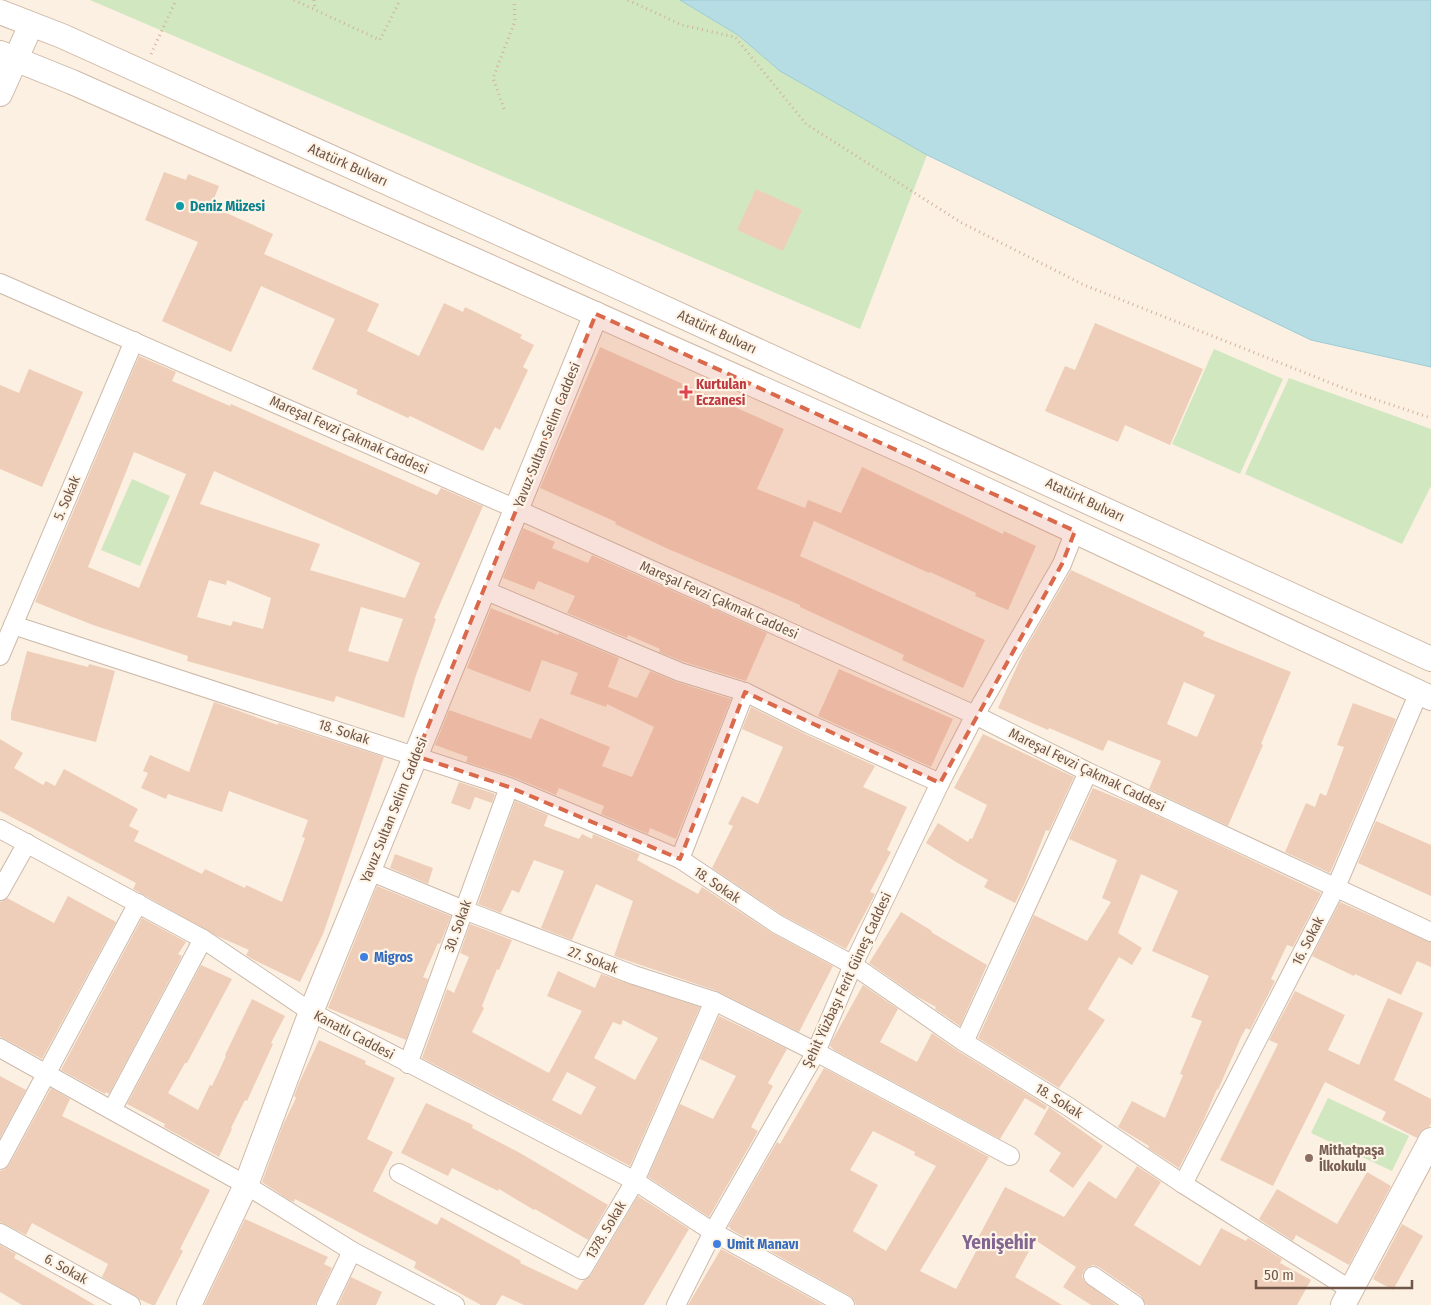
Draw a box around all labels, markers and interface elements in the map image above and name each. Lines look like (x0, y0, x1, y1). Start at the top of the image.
street label: Atatürk Bulvarı (306, 140, 390, 190)
place label: Deniz Müzesi (190, 198, 265, 215)
marker: Deniz Müzesi (174, 200, 186, 212)
street label: Atatürk Bulvarı (675, 306, 759, 358)
street label: Yavuz Sultan Selim Caddesi (510, 360, 584, 510)
place label: Kurtulan Eczanesi (696, 376, 747, 409)
marker: Kurtulan Eczanesi (680, 386, 692, 398)
street label: Mareşal Fevzi Çakmak Caddesi (267, 392, 431, 478)
street label: 5. Sokak (50, 473, 84, 523)
street label: Atatürk Bulvarı (1043, 474, 1127, 526)
street label: Mareşal Fevzi Çakmak Caddesi (637, 557, 801, 643)
street label: 18. Sokak (316, 716, 372, 748)
street label: Mareşal Fevzi Çakmak Caddesi (1006, 725, 1168, 815)
street label: Yavuz Sultan Selim Caddesi (357, 735, 431, 885)
street label: 18. Sokak (690, 863, 744, 907)
street label: Şehit Yüzbaşı Ferit Güneş Caddesi (799, 890, 895, 1070)
street label: 30. Sokak (441, 897, 475, 954)
street label: 16. Sokak (1288, 913, 1328, 968)
street label: 27. Sokak (566, 943, 621, 977)
place label: Migros (374, 949, 413, 966)
marker: Migros (358, 951, 370, 963)
street label: Kanatlı Caddesi (311, 1007, 397, 1063)
street label: 18. Sokak (1032, 1080, 1086, 1122)
place label: Mithatpaşa İlkokulu (1319, 1142, 1384, 1175)
marker: Mithatpaşa İlkokulu (1303, 1152, 1315, 1164)
street label: 1378. Sokak (582, 1198, 630, 1262)
district label: Yenişehir (961, 1231, 1037, 1254)
place label: Umit Manavı (727, 1236, 799, 1253)
marker: Umit Manavı (711, 1238, 723, 1250)
street label: 6. Sokak (41, 1250, 91, 1288)
scale bar (1256, 1258, 1412, 1290)
text: 50 m (1264, 1266, 1294, 1284)

